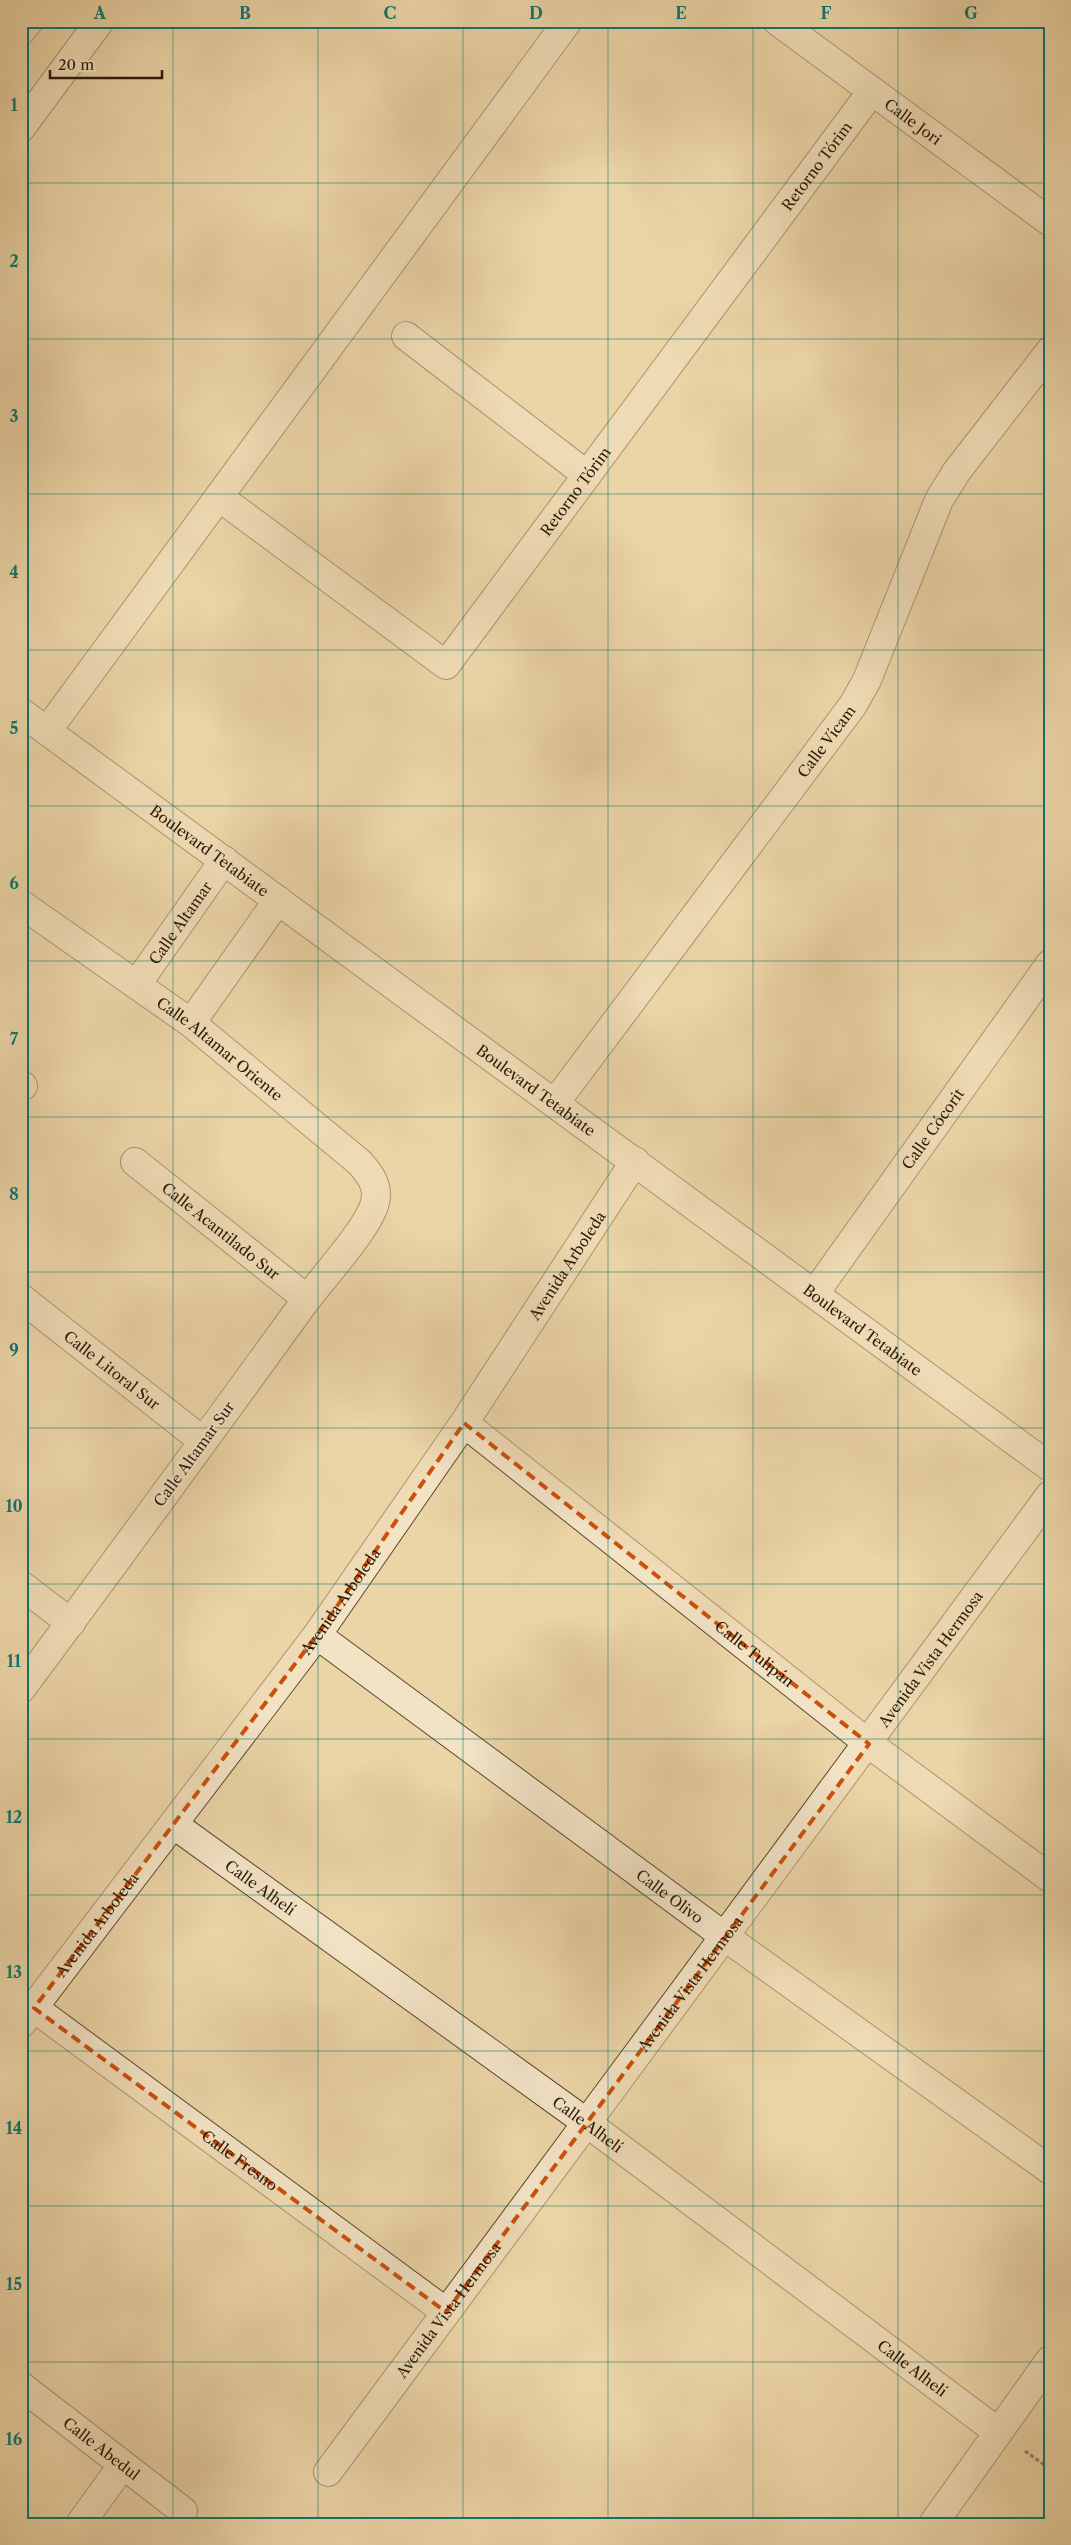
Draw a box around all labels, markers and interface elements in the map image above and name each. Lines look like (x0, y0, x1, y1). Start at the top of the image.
text: A (93, 3, 107, 23)
text: B (239, 3, 251, 23)
text: C (384, 3, 396, 23)
text: D (529, 3, 543, 23)
text: E (675, 3, 687, 23)
text: F (821, 3, 832, 23)
text: G (964, 3, 978, 23)
scale bar (50, 48, 162, 80)
text: 20 m (58, 55, 94, 74)
street label: Calle Jori (881, 94, 946, 149)
text: 1 (10, 95, 18, 115)
street label: Retorno Tórim (777, 118, 856, 214)
text: 2 (9, 251, 19, 271)
text: 3 (9, 406, 19, 426)
street label: Retorno Tórim (536, 443, 614, 539)
text: 4 (9, 562, 19, 582)
street label: Calle Vícam (793, 701, 859, 781)
text: 5 (10, 718, 19, 738)
street label: Boulevard Tetabiate (146, 801, 273, 900)
text: 6 (9, 873, 19, 893)
street label: Calle Altamar (144, 877, 216, 968)
street label: Calle Altamar Oriente (153, 993, 287, 1105)
text: 7 (10, 1029, 19, 1049)
street label: Boulevard Tetabiate (473, 1040, 599, 1140)
street label: Calle Cócorit (897, 1084, 968, 1173)
street label: Calle Acantilado Sur (158, 1178, 284, 1284)
text: 8 (9, 1184, 19, 1204)
street label: Avenida Arboleda (524, 1207, 609, 1324)
street label: Boulevard Tetabiate (800, 1280, 926, 1379)
street label: Calle Litoral Sur (60, 1326, 165, 1414)
text: 9 (9, 1340, 19, 1360)
street label: Calle Altamar Sur (149, 1397, 239, 1510)
text: 10 (5, 1496, 23, 1516)
street label: Avenida Arboleda (296, 1544, 384, 1659)
street label: Avenida Vista Hermosa (873, 1587, 987, 1731)
street label: Calle Tulipán (711, 1616, 799, 1691)
text: 11 (7, 1651, 22, 1671)
text: 12 (6, 1807, 22, 1827)
street label: Calle Alhelí (221, 1855, 300, 1919)
street label: Calle Olivo (633, 1865, 707, 1927)
street label: Avenida Arboleda (50, 1868, 143, 1981)
street label: Avenida Vista Hermosa (633, 1912, 747, 2056)
text: 13 (6, 1962, 22, 1982)
street label: Calle Alhelí (549, 2092, 627, 2156)
text: 14 (6, 2118, 22, 2138)
street label: Calle Fresno (198, 2126, 282, 2194)
street label: Avenida Vista Hermosa (391, 2238, 505, 2382)
text: 15 (6, 2274, 22, 2294)
street label: Calle Alhelí (874, 2335, 952, 2400)
street label: Calle Abedul (60, 2413, 144, 2484)
text: 16 (6, 2429, 23, 2449)

